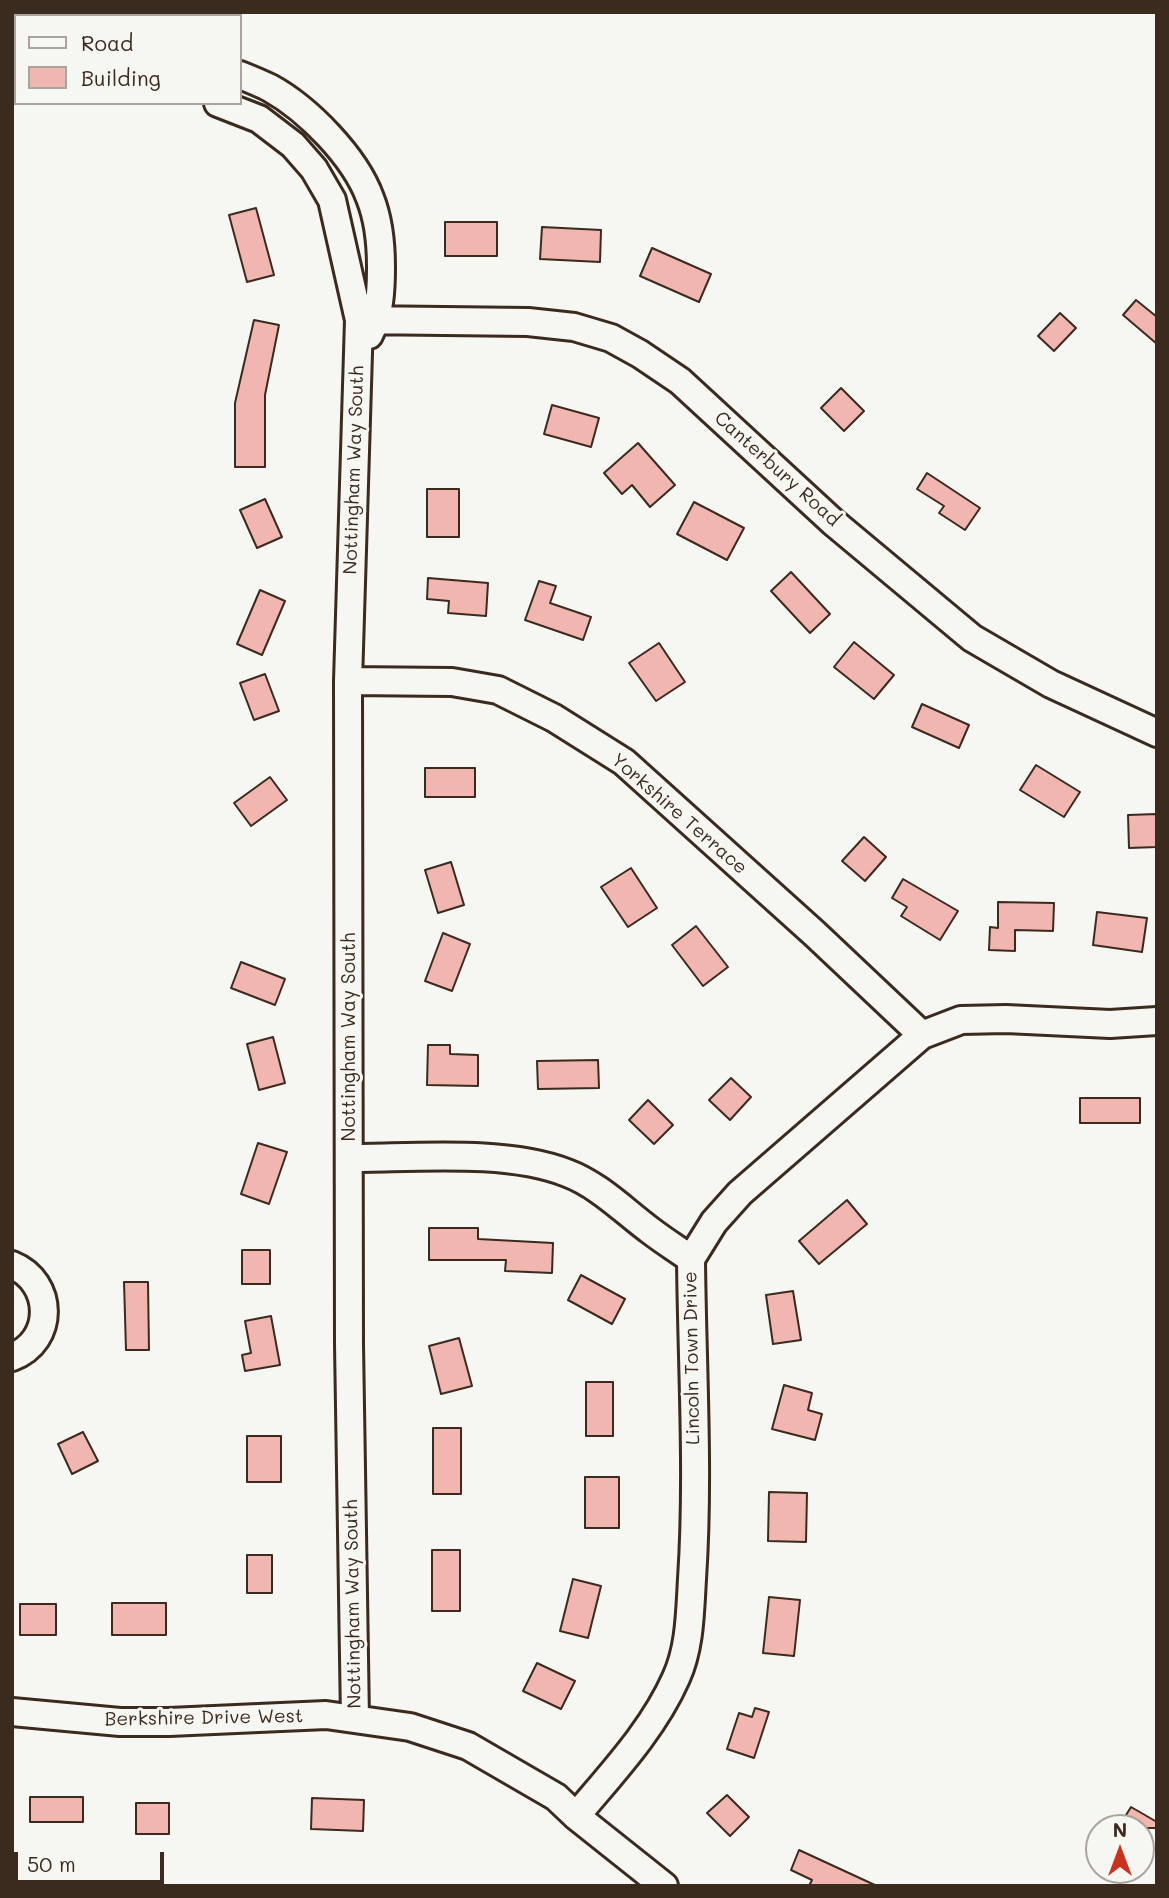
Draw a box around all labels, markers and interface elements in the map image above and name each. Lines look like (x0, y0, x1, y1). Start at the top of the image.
legend (14, 14, 242, 105)
text: Road (81, 29, 133, 56)
text: Building (81, 64, 161, 91)
street label: Nottingham Way South (339, 365, 369, 575)
street label: Canterbury Road (710, 407, 844, 531)
street label: Yorkshire Terrace (606, 749, 752, 879)
street label: Nottingham Way South (338, 932, 360, 1142)
street label: Lincoln Town Drive (679, 1271, 705, 1445)
street label: Nottingham Way South (340, 1499, 366, 1709)
street label: Berkshire Drive West (104, 1705, 304, 1731)
north arrow (1085, 1814, 1155, 1884)
text: N (1113, 1817, 1127, 1842)
scale bar (18, 1839, 168, 1883)
text: 50 m (27, 1850, 76, 1877)

